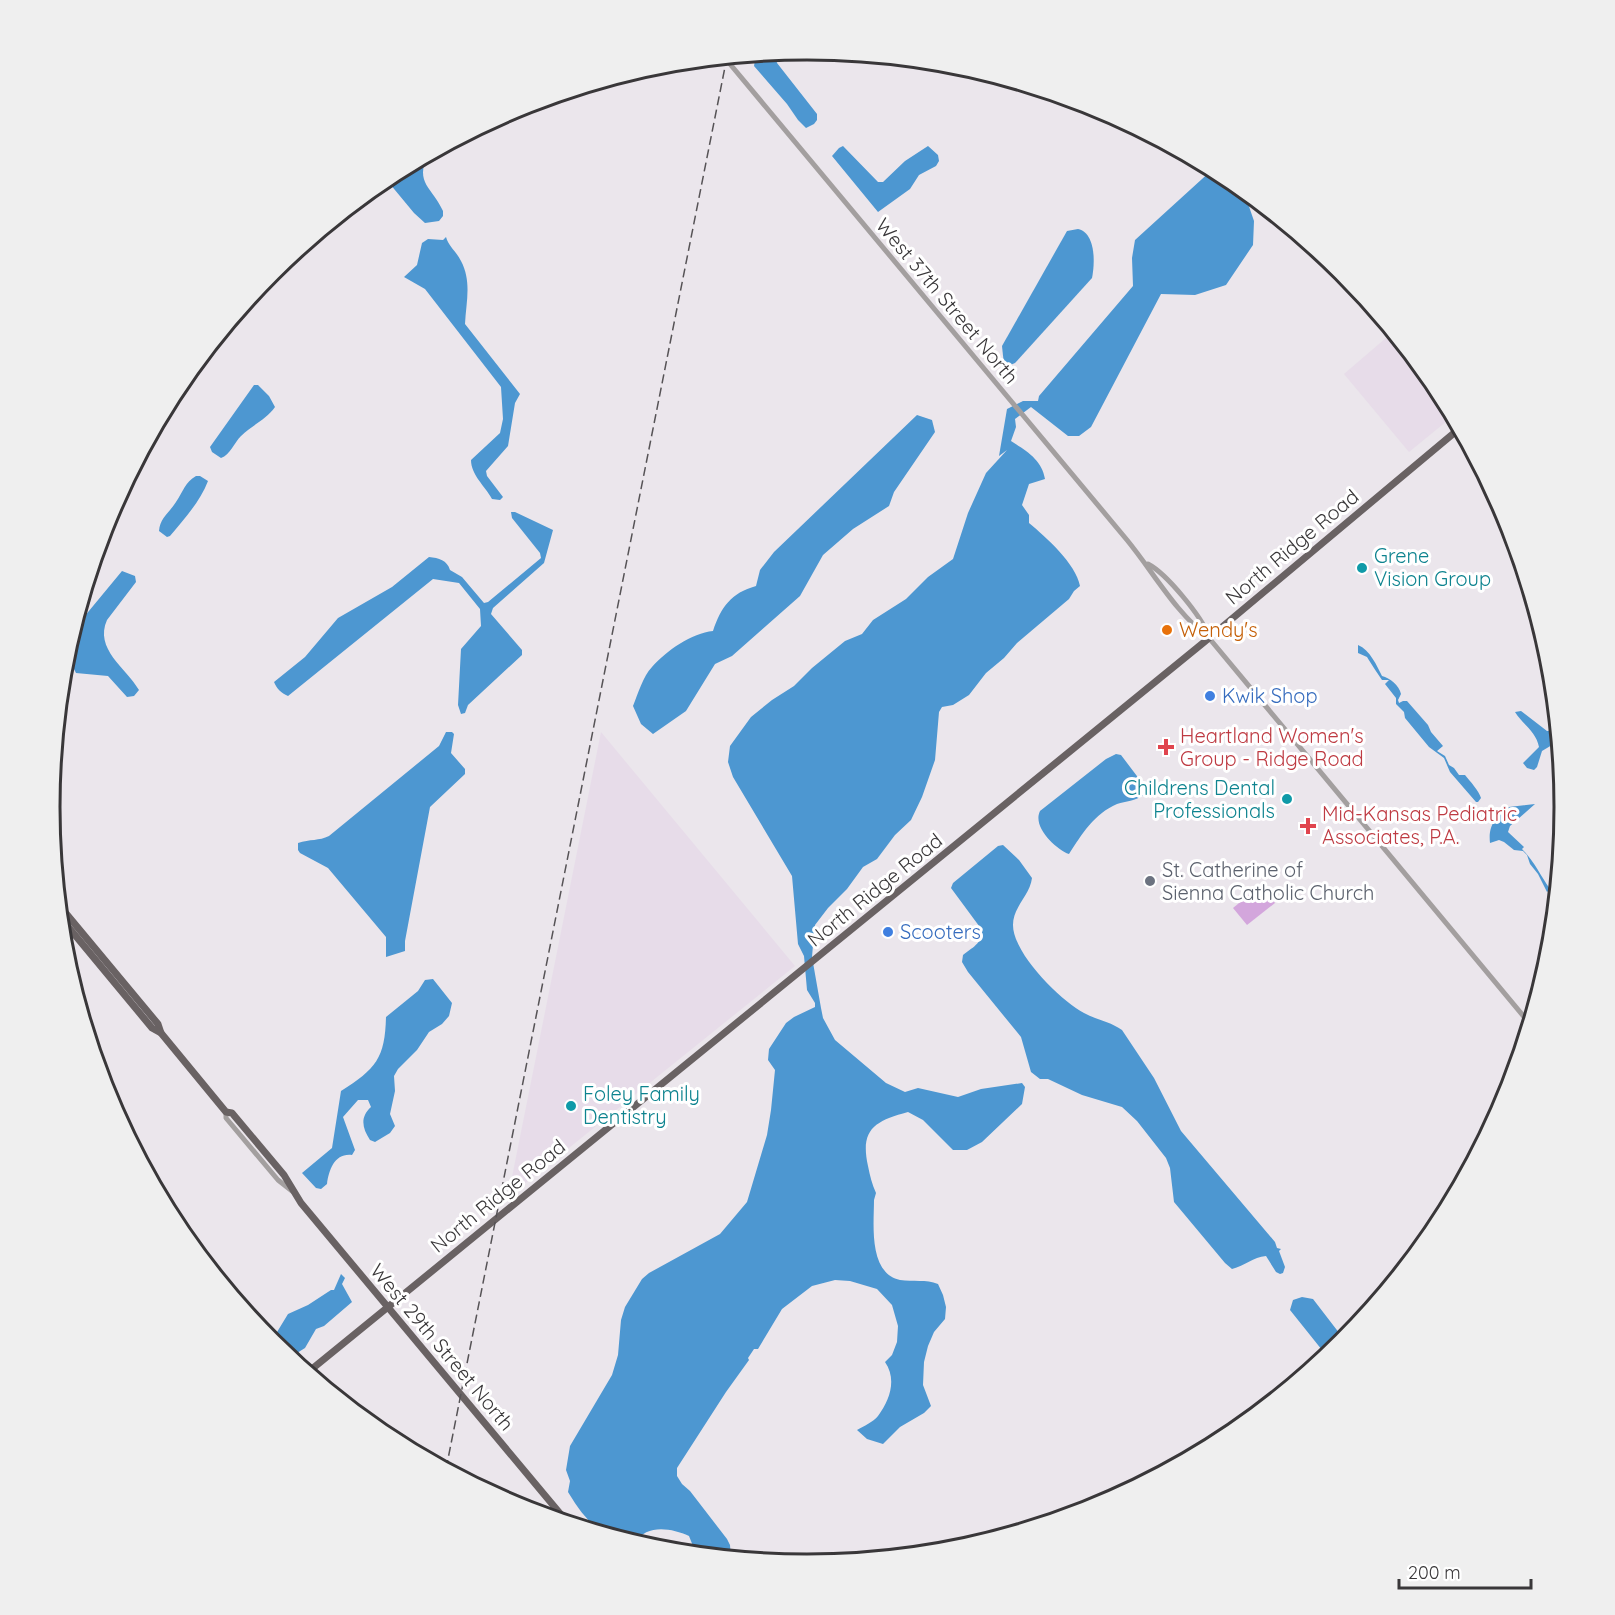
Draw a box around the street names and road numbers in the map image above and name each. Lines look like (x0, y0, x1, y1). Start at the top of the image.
street label: West 37th Street North (871, 213, 1024, 389)
street label: North Ridge Road (1220, 484, 1363, 610)
street label: North Ridge Road (802, 828, 947, 952)
street label: North Ridge Road (425, 1134, 570, 1258)
street label: West 29th Street North (365, 1258, 520, 1435)

